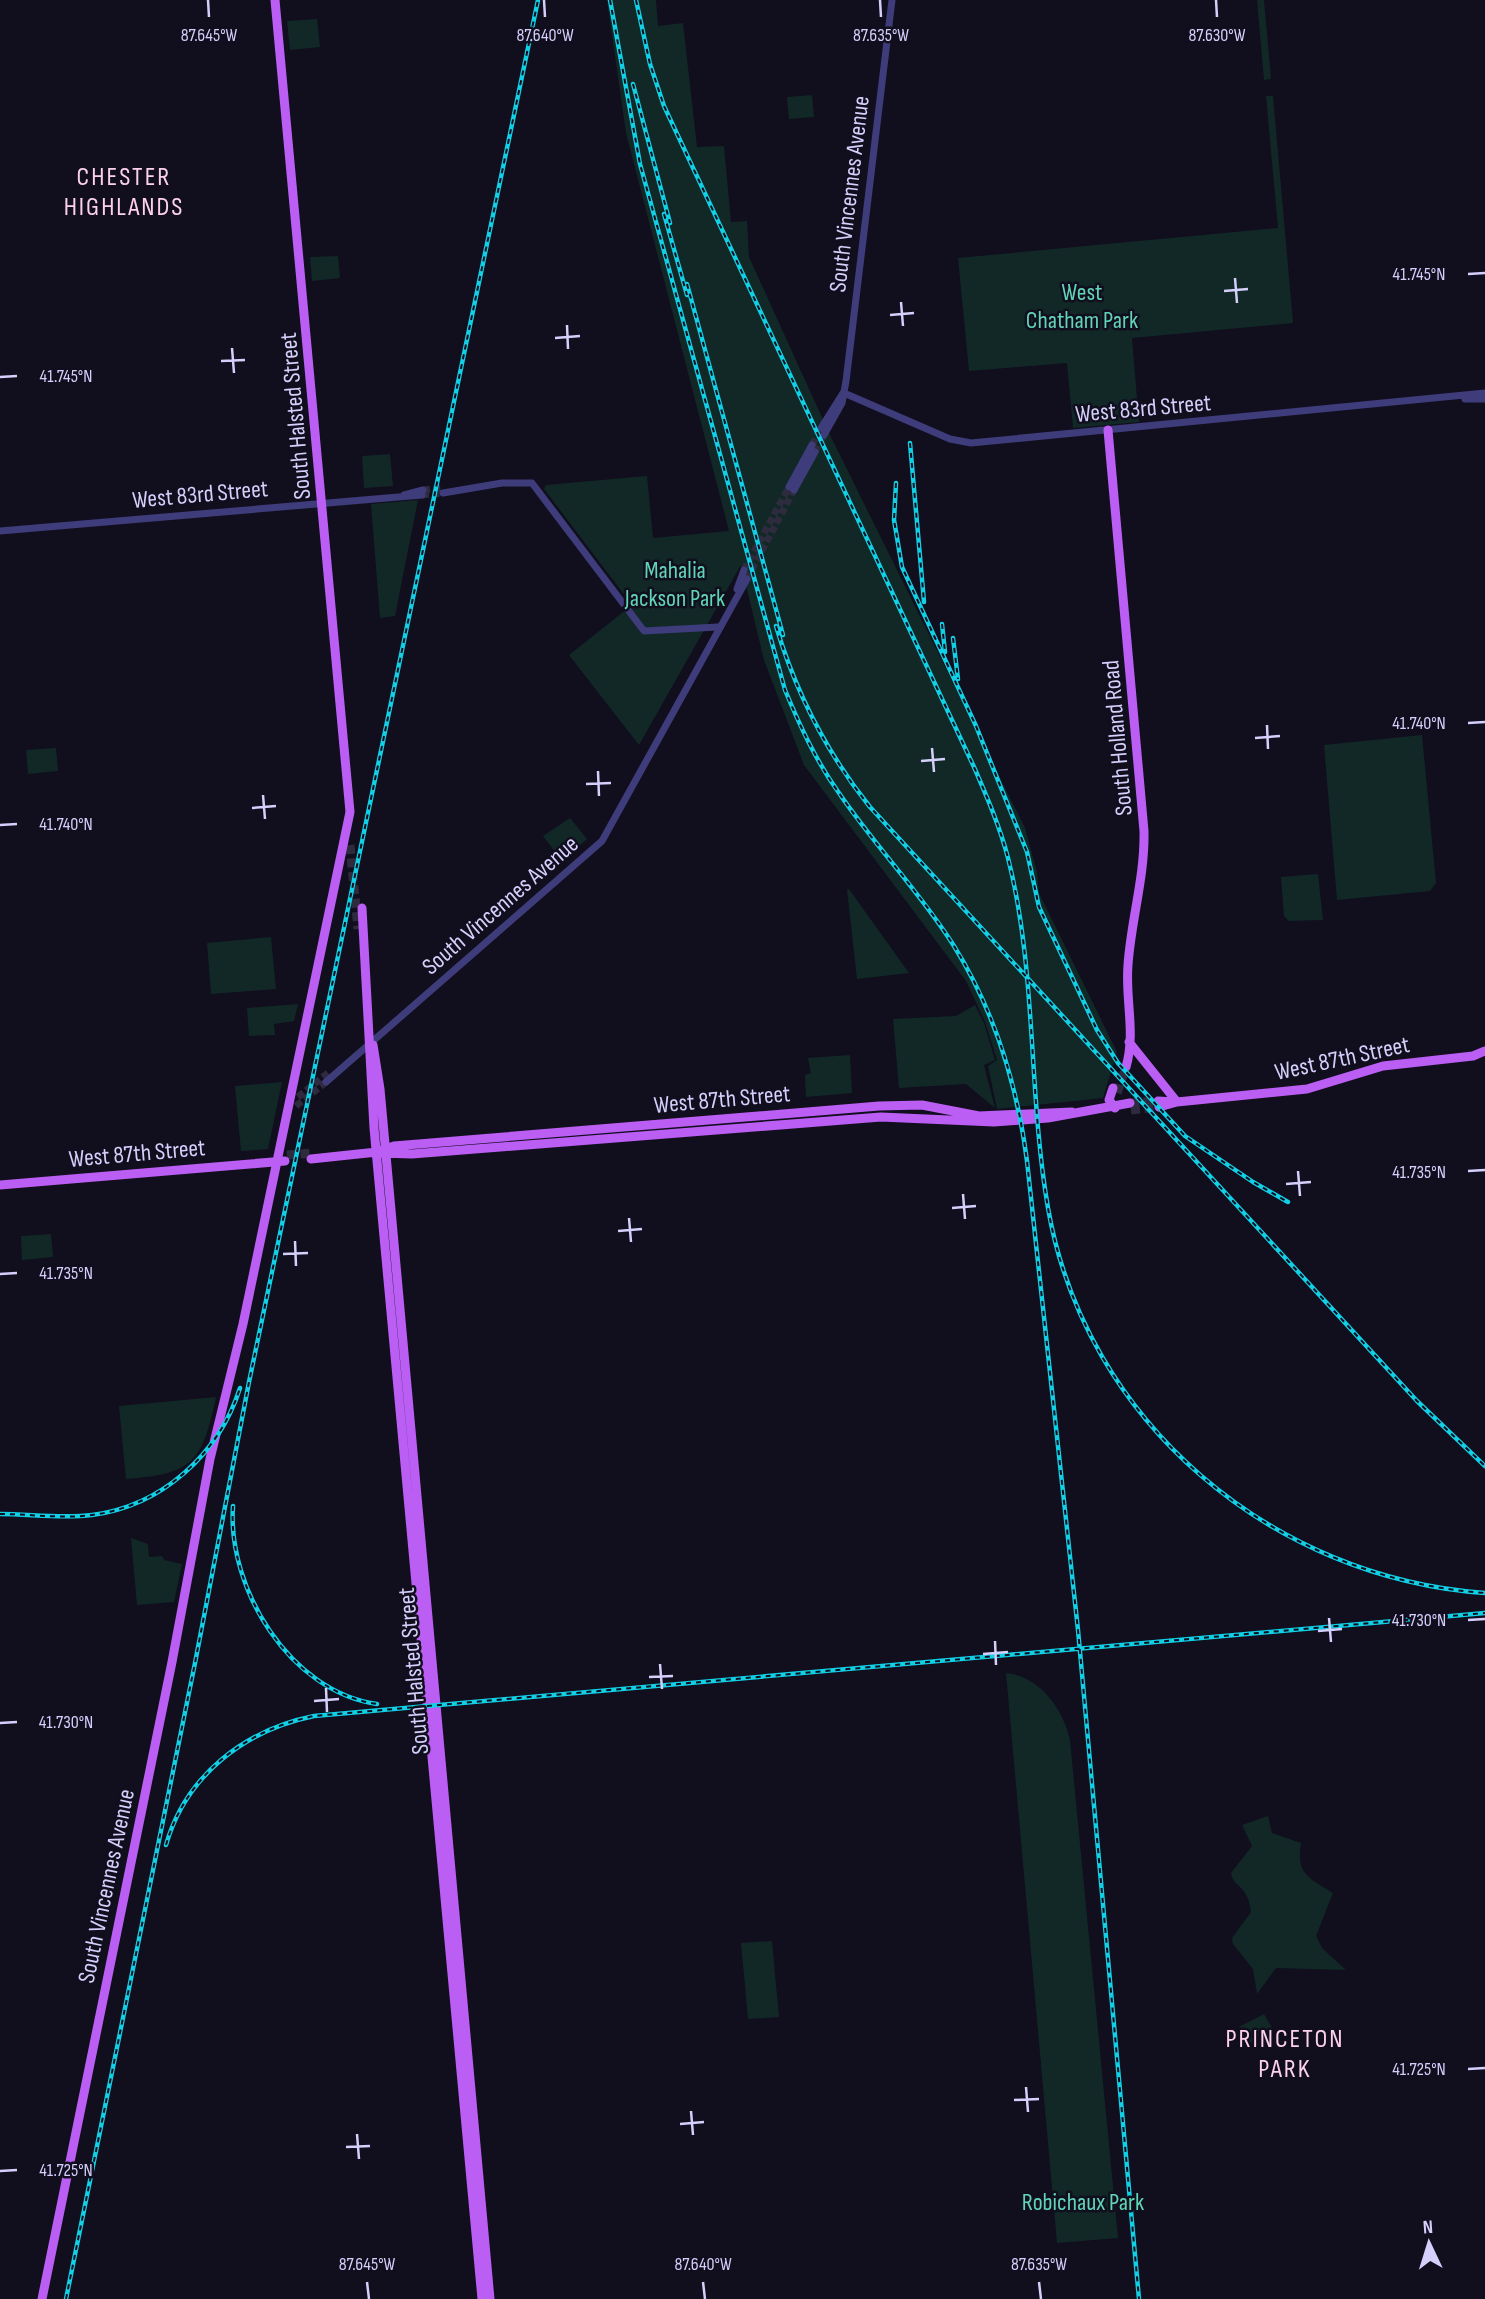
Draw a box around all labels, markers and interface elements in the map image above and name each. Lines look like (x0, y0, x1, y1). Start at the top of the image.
text: 87.645°W (181, 25, 238, 46)
text: 87.640°W (516, 25, 574, 46)
text: 87.635°W (853, 25, 909, 46)
text: 87.630°W (1189, 25, 1246, 46)
street label: South Vincennes Avenue (823, 94, 876, 294)
district label: CHESTER HIGHLANDS (64, 162, 184, 223)
text: 41.745°N (1393, 264, 1445, 285)
park label: West Chatham Park (1026, 278, 1138, 335)
street label: South Halsted Street (274, 331, 317, 501)
text: 41.745°N (40, 366, 92, 387)
street label: West 83rd Street (1074, 388, 1212, 429)
street label: West 83rd Street (131, 474, 269, 515)
park label: Mahalia Jackson Park (624, 556, 725, 613)
street label: South Holland Road (1096, 659, 1139, 817)
text: 41.740°N (1392, 713, 1446, 734)
text: 41.740°N (39, 814, 93, 835)
street label: South Vincennes Avenue (416, 830, 584, 981)
street label: West 87th Street (1272, 1030, 1412, 1087)
street label: West 87th Street (653, 1079, 791, 1120)
street label: West 87th Street (68, 1133, 206, 1174)
text: 41.735°N (1392, 1162, 1446, 1183)
text: 41.735°N (39, 1263, 93, 1284)
street label: South Halsted Street (392, 1586, 435, 1756)
text: 41.730°N (1392, 1610, 1446, 1631)
text: 41.730°N (39, 1712, 93, 1733)
street label: South Vincennes Avenue (72, 1786, 141, 1986)
district label: PRINCETON PARK (1225, 2024, 1345, 2085)
text: 41.725°N (1392, 2059, 1446, 2080)
text: 41.725°N (39, 2160, 93, 2181)
park label: Robichaux Park (1022, 2188, 1144, 2217)
north arrow (1394, 2208, 1464, 2278)
text: N (1422, 2216, 1434, 2239)
text: 87.645°W (339, 2254, 396, 2275)
text: 87.640°W (674, 2254, 732, 2275)
text: 87.635°W (1011, 2254, 1067, 2275)

